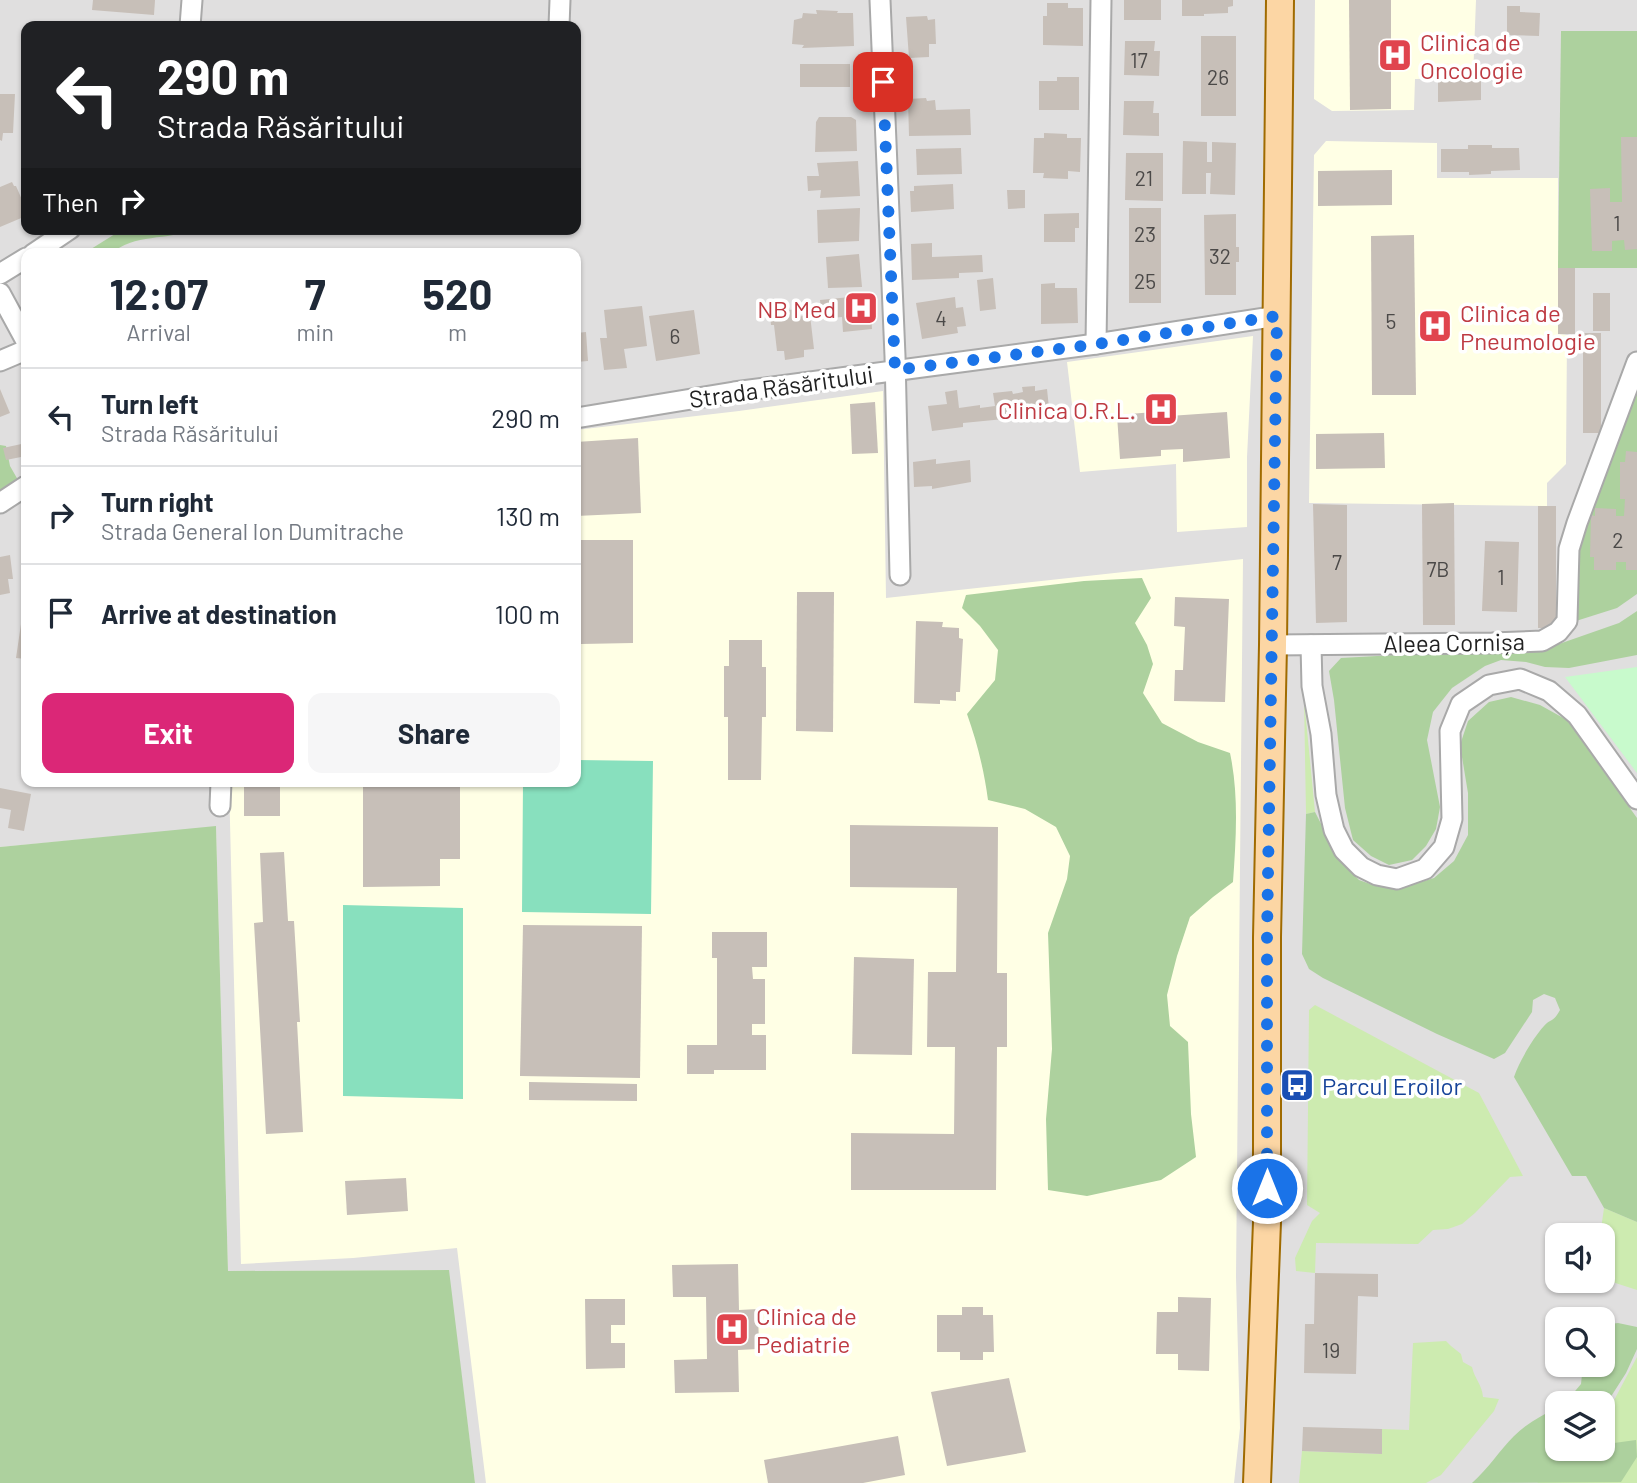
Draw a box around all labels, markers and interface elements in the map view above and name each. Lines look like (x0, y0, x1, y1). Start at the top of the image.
place label: Clinica de Oncologie (1420, 27, 1524, 84)
hospital icon: Clinica de Oncologie (1376, 36, 1414, 74)
text: 290 m (157, 46, 289, 105)
house number: 17 (1130, 47, 1148, 72)
icon: left (42, 49, 133, 140)
pin (853, 52, 913, 112)
icon: arrive (864, 63, 902, 101)
house number: 26 (1207, 64, 1229, 89)
text: Strada Răsăritului (157, 106, 404, 144)
house number: 21 (1135, 165, 1153, 190)
icon: right (113, 182, 151, 220)
text: Then (42, 186, 99, 217)
house number: 1 (1613, 210, 1621, 235)
house number: 23 (1134, 221, 1156, 246)
house number: 32 (1209, 243, 1231, 268)
text: 12:07 (110, 268, 208, 318)
text: 7 (305, 268, 326, 318)
text: 520 (422, 268, 492, 318)
house number: 25 (1134, 268, 1156, 293)
hospital icon: NB Med (842, 289, 880, 327)
place label: NB Med (757, 294, 836, 323)
place label: Clinica de Pneumologie (1460, 298, 1596, 355)
house number: 4 (935, 305, 947, 330)
hospital icon: Clinica de Pneumologie (1416, 307, 1454, 345)
house number: 5 (1386, 308, 1396, 333)
text: Arrival (127, 318, 191, 346)
text: min (297, 318, 334, 346)
text: m (448, 318, 467, 346)
house number: 6 (670, 323, 680, 348)
street label: Strada Răsăritului (687, 359, 875, 413)
text: Turn left (101, 388, 199, 419)
hospital icon: Clinica O.R.L. (1142, 390, 1180, 428)
place label: Clinica O.R.L. (998, 395, 1136, 424)
icon: left (42, 398, 80, 436)
text: 290 m (491, 402, 560, 433)
text: Strada Răsăritului (101, 419, 279, 447)
text: Turn right (101, 486, 214, 517)
icon: right (42, 496, 80, 534)
text: 130 m (496, 500, 560, 531)
text: Strada General Ion Dumitrache (101, 517, 404, 545)
house number: 2 (1612, 527, 1624, 552)
house number: 7 (1332, 549, 1342, 574)
house number: 7B (1426, 556, 1450, 581)
house number: 1 (1497, 564, 1505, 589)
icon: arrive (42, 594, 80, 632)
text: Arrive at destination (101, 598, 337, 629)
text: 100 m (495, 598, 560, 629)
street label: Aleea Cornișa (1383, 626, 1525, 658)
button: Exit (42, 693, 294, 773)
button: Share (308, 693, 560, 773)
bus stop icon: Parcul Eroilor (1278, 1066, 1316, 1104)
place label: Parcul Eroilor (1322, 1071, 1463, 1100)
position arrow (1230, 1151, 1304, 1225)
map controls (1545, 1223, 1615, 1461)
button: sound (1545, 1223, 1615, 1293)
place label: Clinica de Pediatrie (756, 1301, 857, 1358)
button: search (1545, 1307, 1615, 1377)
hospital icon: Clinica de Pediatrie (713, 1310, 751, 1348)
house number: 19 (1322, 1337, 1340, 1362)
button: layers (1545, 1391, 1615, 1461)

